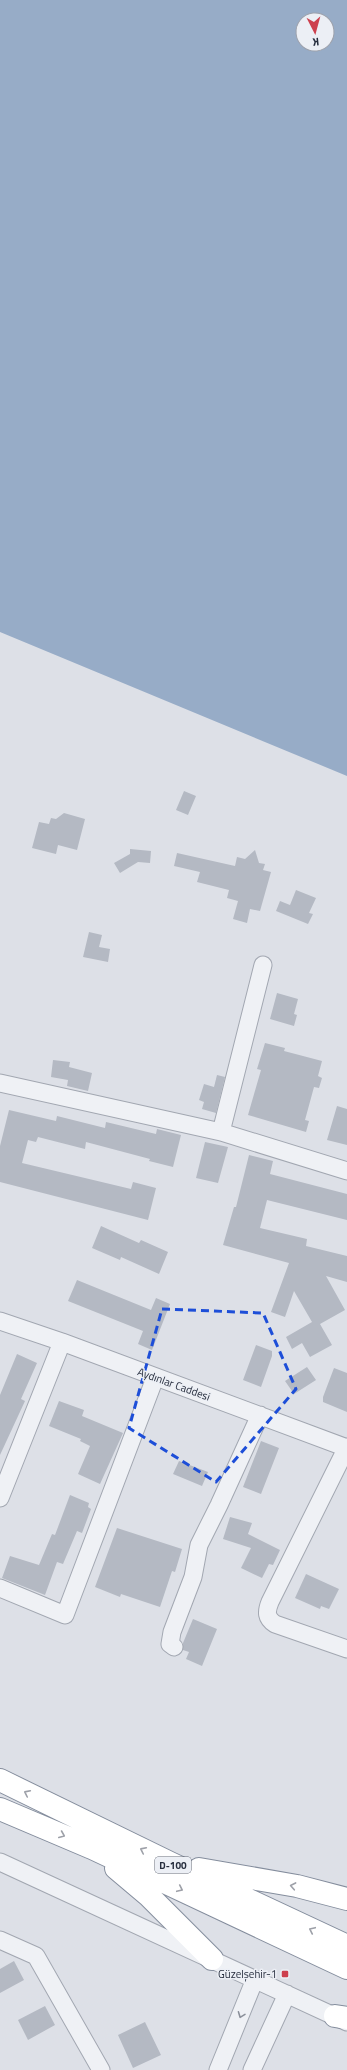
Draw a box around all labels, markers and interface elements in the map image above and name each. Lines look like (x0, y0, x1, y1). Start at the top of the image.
north arrow (295, 12, 335, 52)
text: K (311, 34, 320, 50)
street label: Aydınlar Caddesi (135, 1363, 213, 1405)
one-way arrow (23, 1790, 31, 1798)
one-way arrow (58, 1831, 65, 1839)
one-way arrow (140, 1848, 148, 1855)
road number: D-100 (155, 1857, 191, 1873)
one-way arrow (290, 1882, 296, 1891)
one-way arrow (176, 1885, 183, 1893)
one-way arrow (308, 1926, 315, 1934)
place label: Güzelşehir-1 (218, 1966, 277, 1982)
marker: Güzelşehir-1 (280, 1969, 290, 1979)
one-way arrow (237, 2012, 246, 2019)

